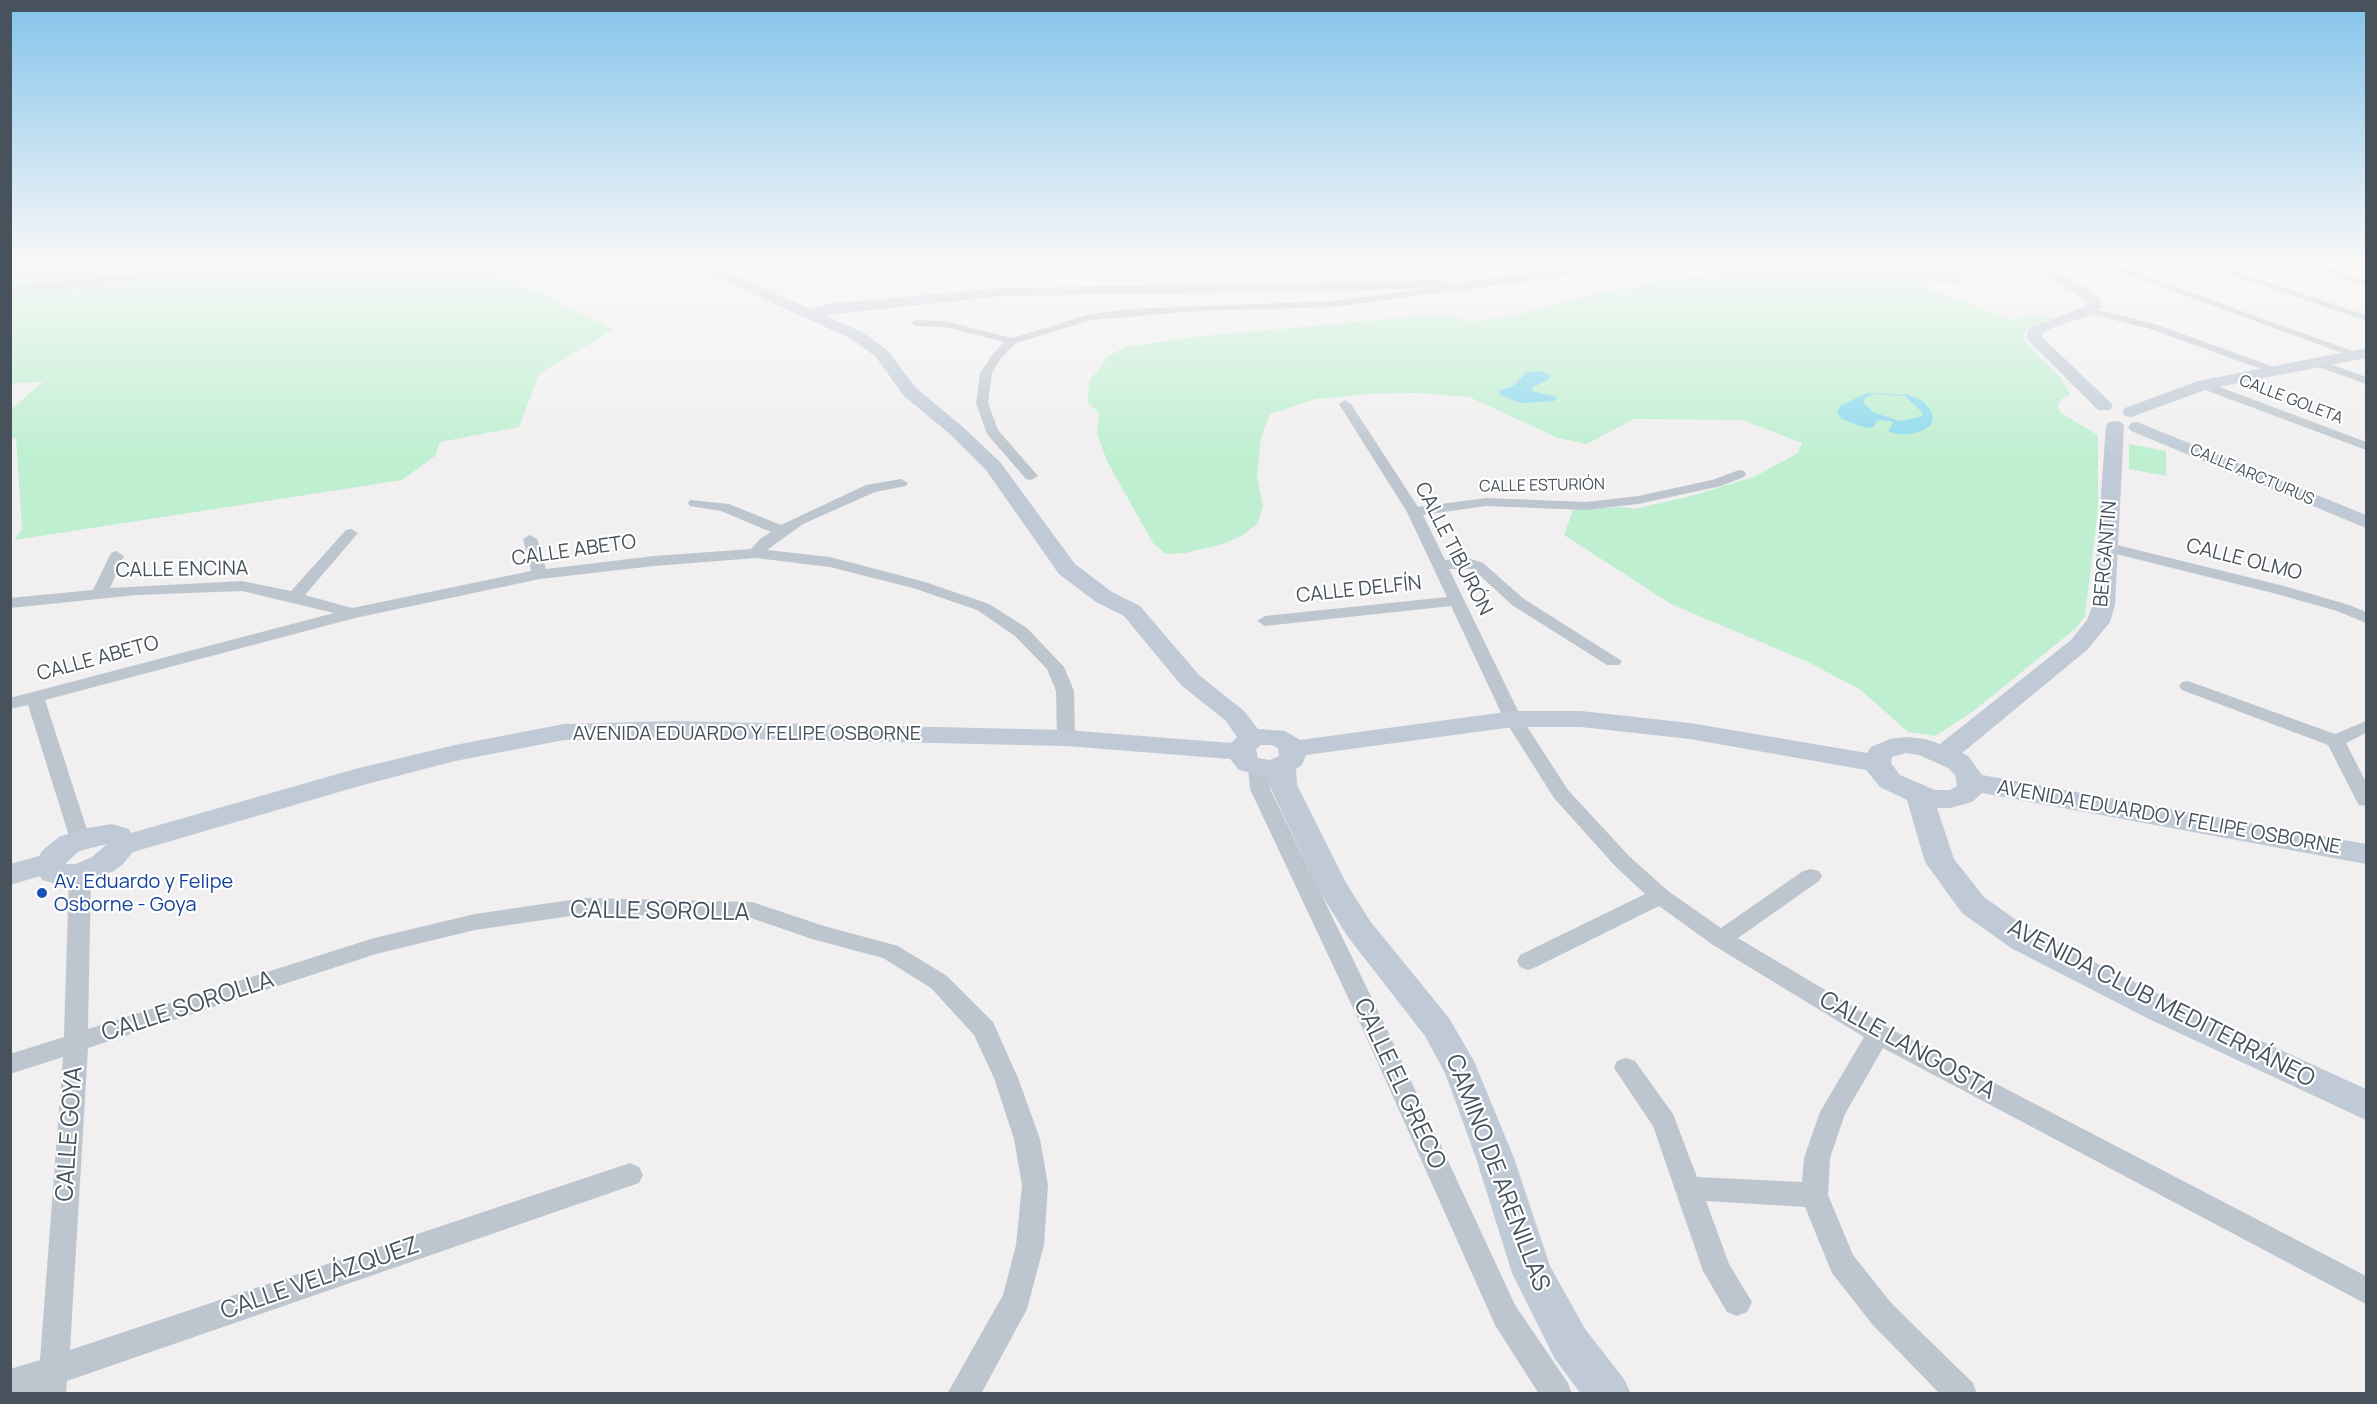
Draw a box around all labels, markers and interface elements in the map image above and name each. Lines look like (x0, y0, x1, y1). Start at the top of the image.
street label: CALLE GOLETA (2236, 371, 2346, 429)
street label: CALLE ARCTURUS (2187, 440, 2317, 510)
street label: CALLE ESTURIÓN (1479, 475, 1605, 497)
street label: CALLE TIBURÓN (1409, 478, 1497, 620)
street label: BERGANTIN (2089, 500, 2123, 608)
street label: CALLE ABETO (510, 530, 638, 572)
street label: CALLE OLMO (2184, 534, 2304, 586)
street label: CALLE ENCINA (115, 557, 249, 583)
street label: CALLE DELFÍN (1295, 571, 1423, 609)
street label: CALLE ABETO (34, 631, 162, 687)
street label: AVENIDA EDUARDO Y FELIPE OSBORNE (573, 722, 921, 746)
street label: AVENIDA EDUARDO Y FELIPE OSBORNE (1995, 776, 2343, 860)
place label: Av. Eduardo y Felipe Osborne - Goya (54, 870, 233, 917)
marker: Av. Eduardo y Felipe Osborne - Goya (35, 886, 49, 900)
street label: CALLE SOROLLA (570, 896, 750, 928)
street label: AVENIDA CLUB MEDITERRÁNEO (2003, 914, 2319, 1094)
street label: CALLE SOROLLA (98, 966, 278, 1048)
street label: CALLE LANGOSTA (1814, 986, 2000, 1106)
street label: CALLE EL GRECO (1347, 994, 1451, 1174)
street label: CAMINO DE ARENILLAS (1439, 1051, 1555, 1295)
street label: CALLE GOYA (51, 1066, 89, 1202)
street label: CALLE VELÁZQUEZ (217, 1232, 423, 1326)

